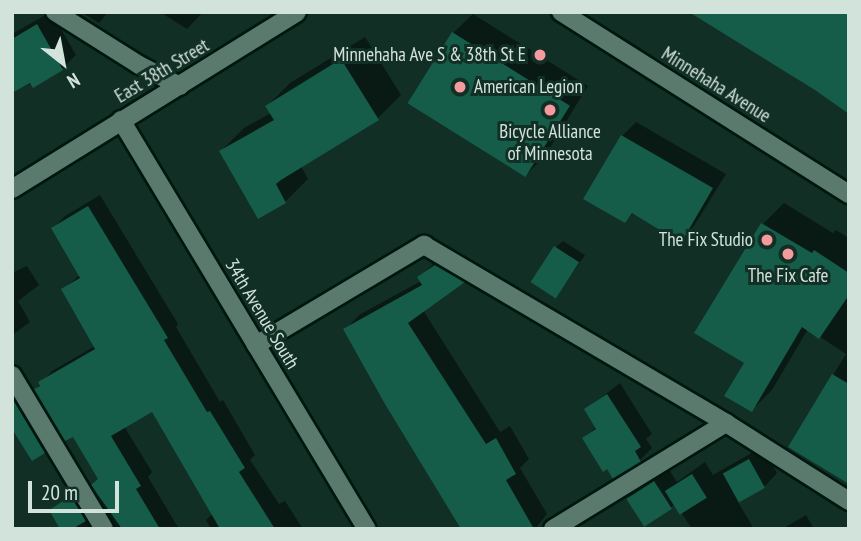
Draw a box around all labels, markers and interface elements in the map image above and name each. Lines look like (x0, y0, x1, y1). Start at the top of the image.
north arrow (28, 28, 98, 98)
street label: East 38th Street (111, 34, 213, 108)
street label: Minnehaha Avenue (657, 42, 775, 128)
place label: Minnehaha Ave S & 38th St E (333, 44, 526, 66)
marker: Minnehaha Ave S & 38th St E (532, 47, 548, 63)
text: N (63, 68, 84, 94)
place label: American Legion (474, 76, 583, 98)
marker: American Legion (452, 79, 468, 95)
marker: Bicycle Alliance of Minnesota (542, 102, 558, 118)
place label: Bicycle Alliance of Minnesota (499, 121, 601, 165)
place label: The Fix Studio (658, 229, 753, 251)
marker: The Fix Studio (759, 232, 775, 248)
marker: The Fix Cafe (780, 246, 796, 262)
street label: 34th Avenue South (220, 255, 304, 373)
place label: The Fix Cafe (747, 265, 829, 287)
scale bar (32, 468, 122, 512)
text: 20 m (41, 479, 78, 506)

